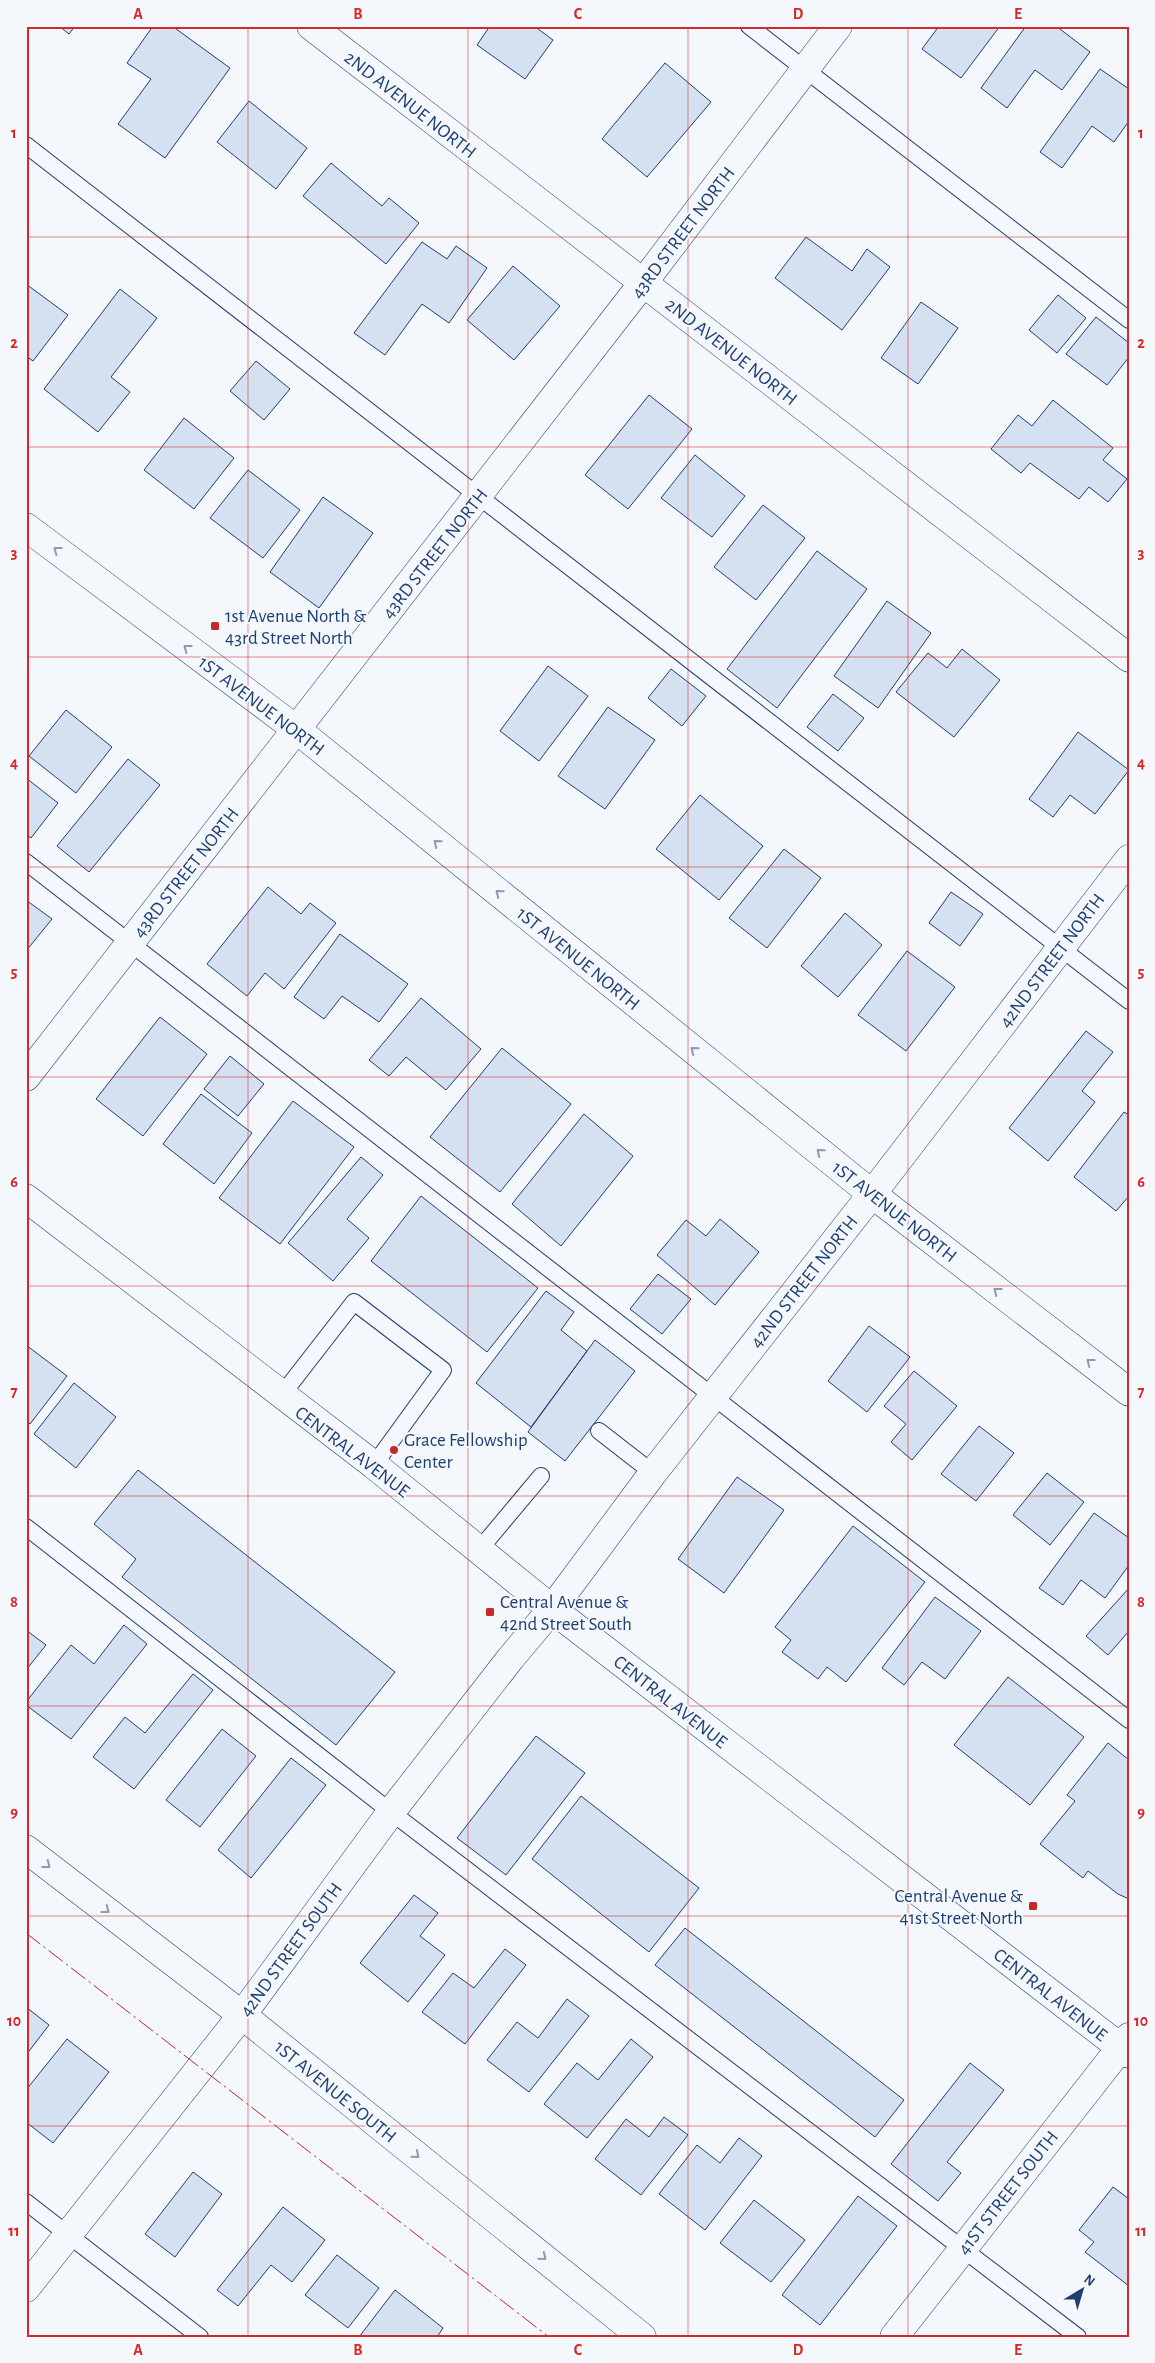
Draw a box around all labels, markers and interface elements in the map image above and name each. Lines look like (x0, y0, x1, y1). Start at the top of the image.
text: A (133, 6, 143, 22)
text: B (353, 6, 363, 22)
text: C (574, 6, 583, 22)
text: D (793, 6, 804, 22)
text: E (1014, 6, 1022, 22)
street label: 2ND AVENUE NORTH (341, 48, 480, 162)
text: 1 (11, 125, 17, 141)
text: 1 (1138, 125, 1144, 141)
street label: 43RD STREET NORTH (628, 164, 739, 302)
street label: 2ND AVENUE NORTH (662, 295, 801, 409)
text: 2 (10, 335, 18, 351)
text: 2 (1137, 335, 1145, 351)
street label: 43RD STREET NORTH (379, 485, 492, 622)
text: 3 (11, 545, 18, 561)
text: 3 (1138, 545, 1145, 561)
one-way arrow (54, 548, 63, 556)
place label: 1st Avenue North & 43rd Street North (225, 607, 366, 648)
marker: 1st Avenue North & 43rd Street North (209, 620, 221, 632)
one-way arrow (183, 645, 193, 654)
street label: 1ST AVENUE NORTH (195, 653, 328, 760)
text: 4 (10, 755, 18, 771)
text: 4 (1137, 755, 1145, 771)
street label: 43RD STREET NORTH (130, 804, 243, 941)
one-way arrow (433, 840, 442, 849)
street label: 42ND STREET NORTH (996, 890, 1109, 1031)
one-way arrow (496, 891, 505, 899)
street label: 1ST AVENUE NORTH (513, 904, 643, 1014)
text: 5 (11, 964, 18, 980)
text: 5 (1138, 964, 1145, 980)
one-way arrow (690, 1047, 699, 1056)
one-way arrow (817, 1150, 826, 1158)
street label: 1ST AVENUE NORTH (828, 1158, 960, 1266)
text: 6 (10, 1174, 18, 1190)
text: 6 (1137, 1174, 1145, 1190)
street label: 42ND STREET NORTH (747, 1212, 862, 1352)
one-way arrow (994, 1288, 1003, 1296)
one-way arrow (1087, 1360, 1096, 1368)
text: 7 (11, 1384, 18, 1400)
text: 7 (1138, 1384, 1145, 1400)
street label: CENTRAL AVENUE (291, 1403, 413, 1501)
place label: Grace Fellowship Center (404, 1431, 528, 1472)
marker: Grace Fellowship Center (388, 1444, 400, 1456)
place label: Central Avenue & 42nd Street South (500, 1593, 632, 1634)
text: 8 (10, 1594, 18, 1610)
text: 8 (1137, 1594, 1145, 1610)
marker: Central Avenue & 42nd Street South (484, 1606, 496, 1618)
street label: CENTRAL AVENUE (610, 1652, 730, 1752)
text: 9 (10, 1804, 18, 1820)
text: 9 (1137, 1804, 1145, 1820)
one-way arrow (41, 1859, 50, 1867)
street label: 42ND STREET SOUTH (236, 1879, 346, 2020)
place label: Central Avenue & 41st Street North (895, 1887, 1023, 1928)
marker: Central Avenue & 41st Street North (1027, 1900, 1039, 1912)
one-way arrow (101, 1905, 110, 1914)
street label: CENTRAL AVENUE (990, 1945, 1110, 2045)
text: 10 (7, 2013, 21, 2029)
text: 10 (1134, 2013, 1148, 2029)
street label: 1ST AVENUE SOUTH (271, 2037, 400, 2147)
street label: 41ST STREET SOUTH (954, 2127, 1062, 2258)
one-way arrow (411, 2150, 420, 2159)
text: 11 (8, 2223, 20, 2239)
text: 11 (1135, 2223, 1147, 2239)
one-way arrow (537, 2251, 547, 2260)
north arrow (1058, 2266, 1108, 2316)
text: N (1081, 2272, 1098, 2289)
text: A (133, 2342, 143, 2358)
text: B (353, 2342, 363, 2358)
text: C (574, 2342, 583, 2358)
text: D (793, 2342, 804, 2358)
text: E (1014, 2342, 1022, 2358)

